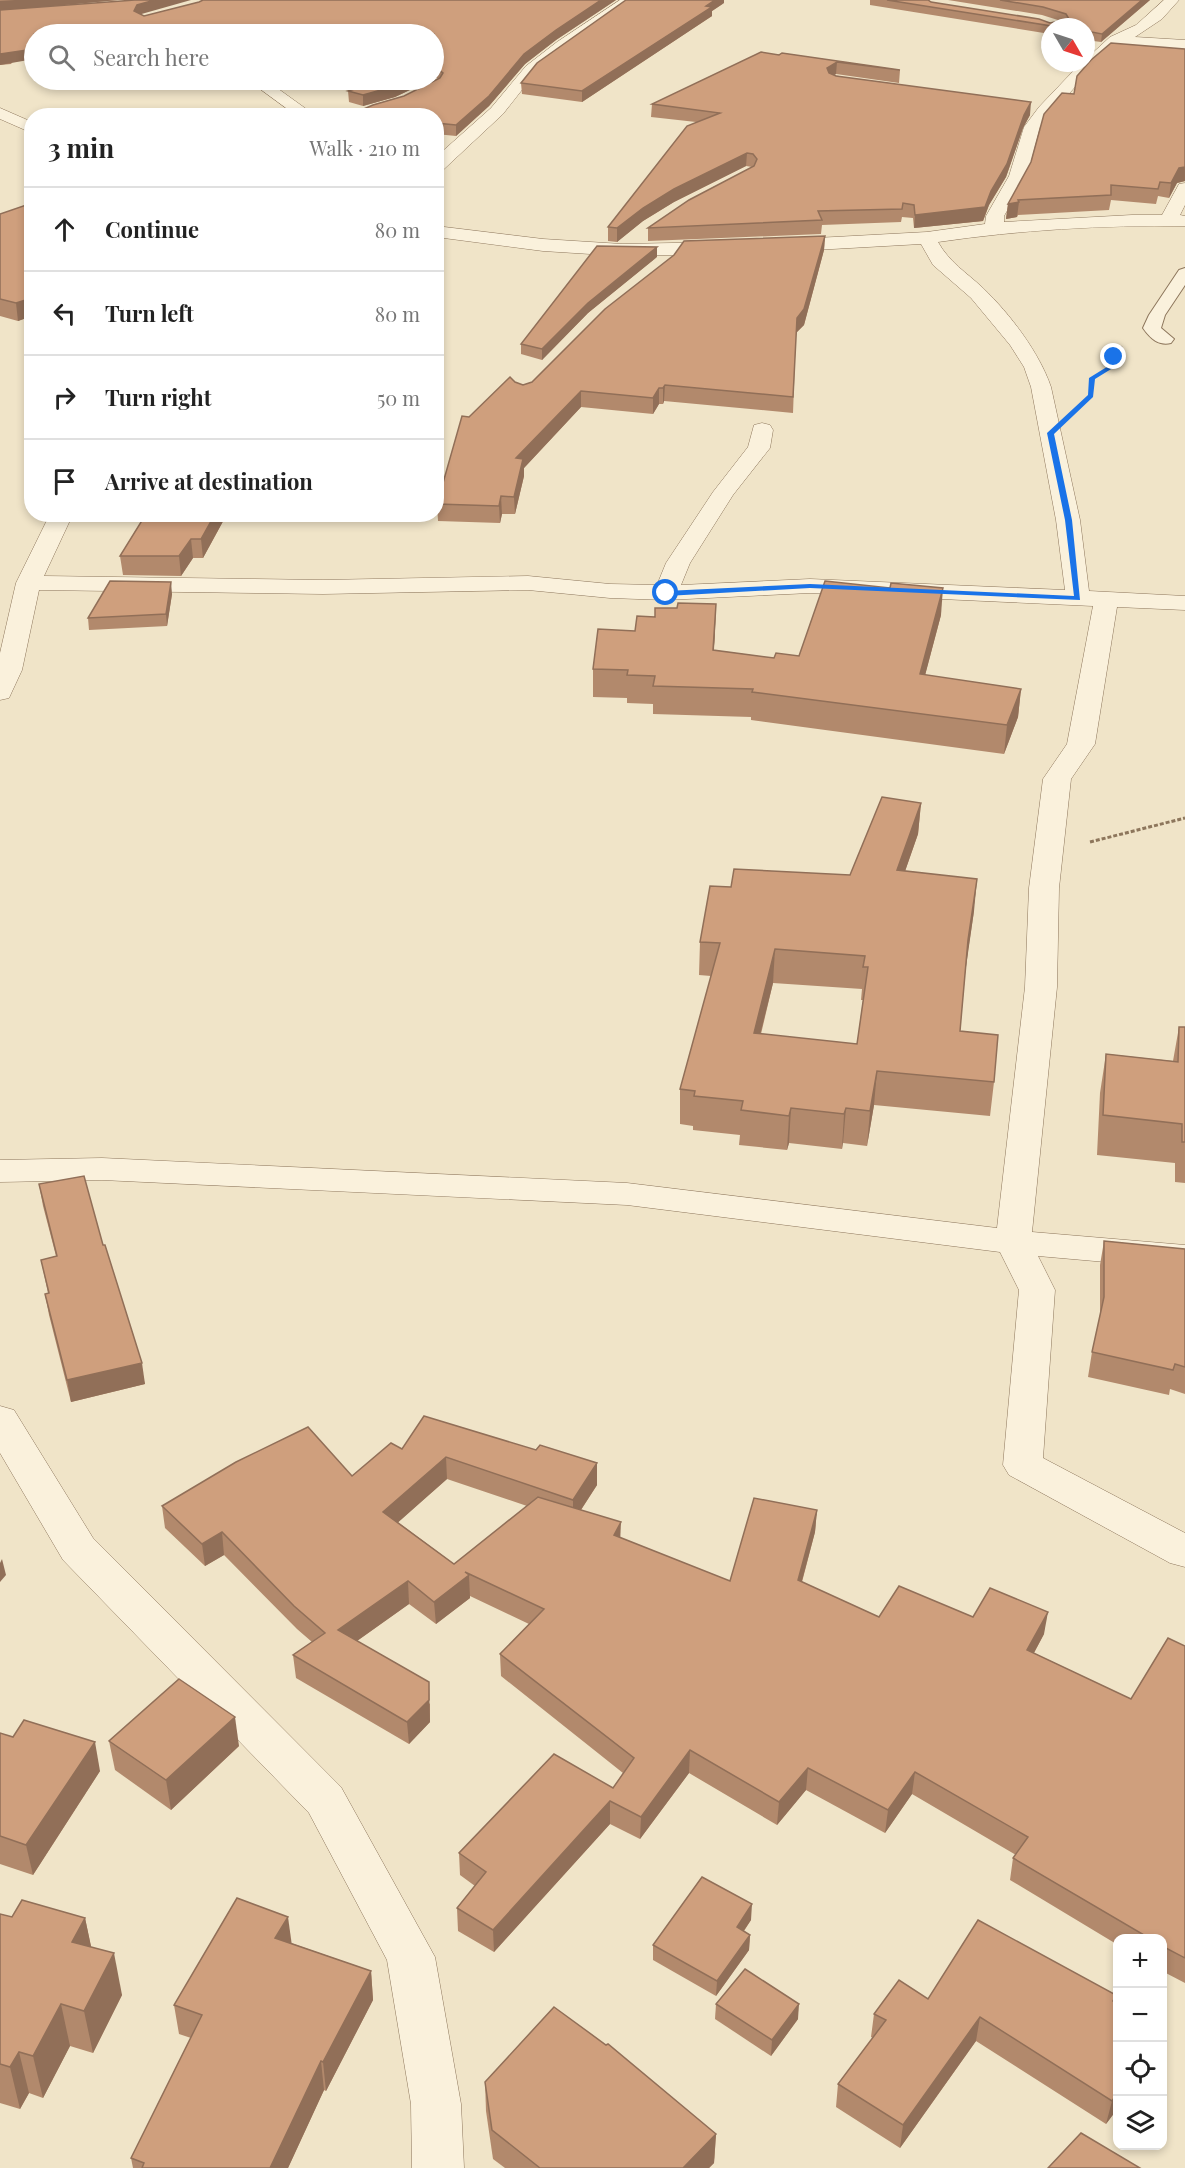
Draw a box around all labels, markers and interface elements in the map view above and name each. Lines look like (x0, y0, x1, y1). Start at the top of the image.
north arrow (1041, 18, 1095, 72)
search box (24, 24, 444, 90)
icon: search (45, 41, 78, 74)
text: Search here (93, 42, 209, 72)
text: 3 min (48, 130, 114, 165)
text: Walk · 210 m (310, 134, 420, 161)
icon: ahead (48, 213, 81, 246)
text: Continue (105, 214, 199, 244)
text: 80 m (375, 216, 420, 243)
icon: left (48, 297, 81, 330)
text: Turn left (105, 298, 194, 328)
text: 80 m (375, 300, 420, 327)
route end (1100, 343, 1126, 369)
icon: right (48, 381, 81, 414)
text: Turn right (105, 382, 211, 412)
text: 50 m (377, 384, 420, 411)
icon: arrive (48, 465, 81, 498)
text: Arrive at destination (105, 466, 313, 496)
route start (652, 579, 678, 605)
map controls (1113, 1934, 1167, 2150)
button: + (1113, 1934, 1167, 1988)
button: − (1113, 1988, 1167, 2042)
button: locate (1113, 2042, 1167, 2096)
button: layers (1113, 2096, 1167, 2150)

